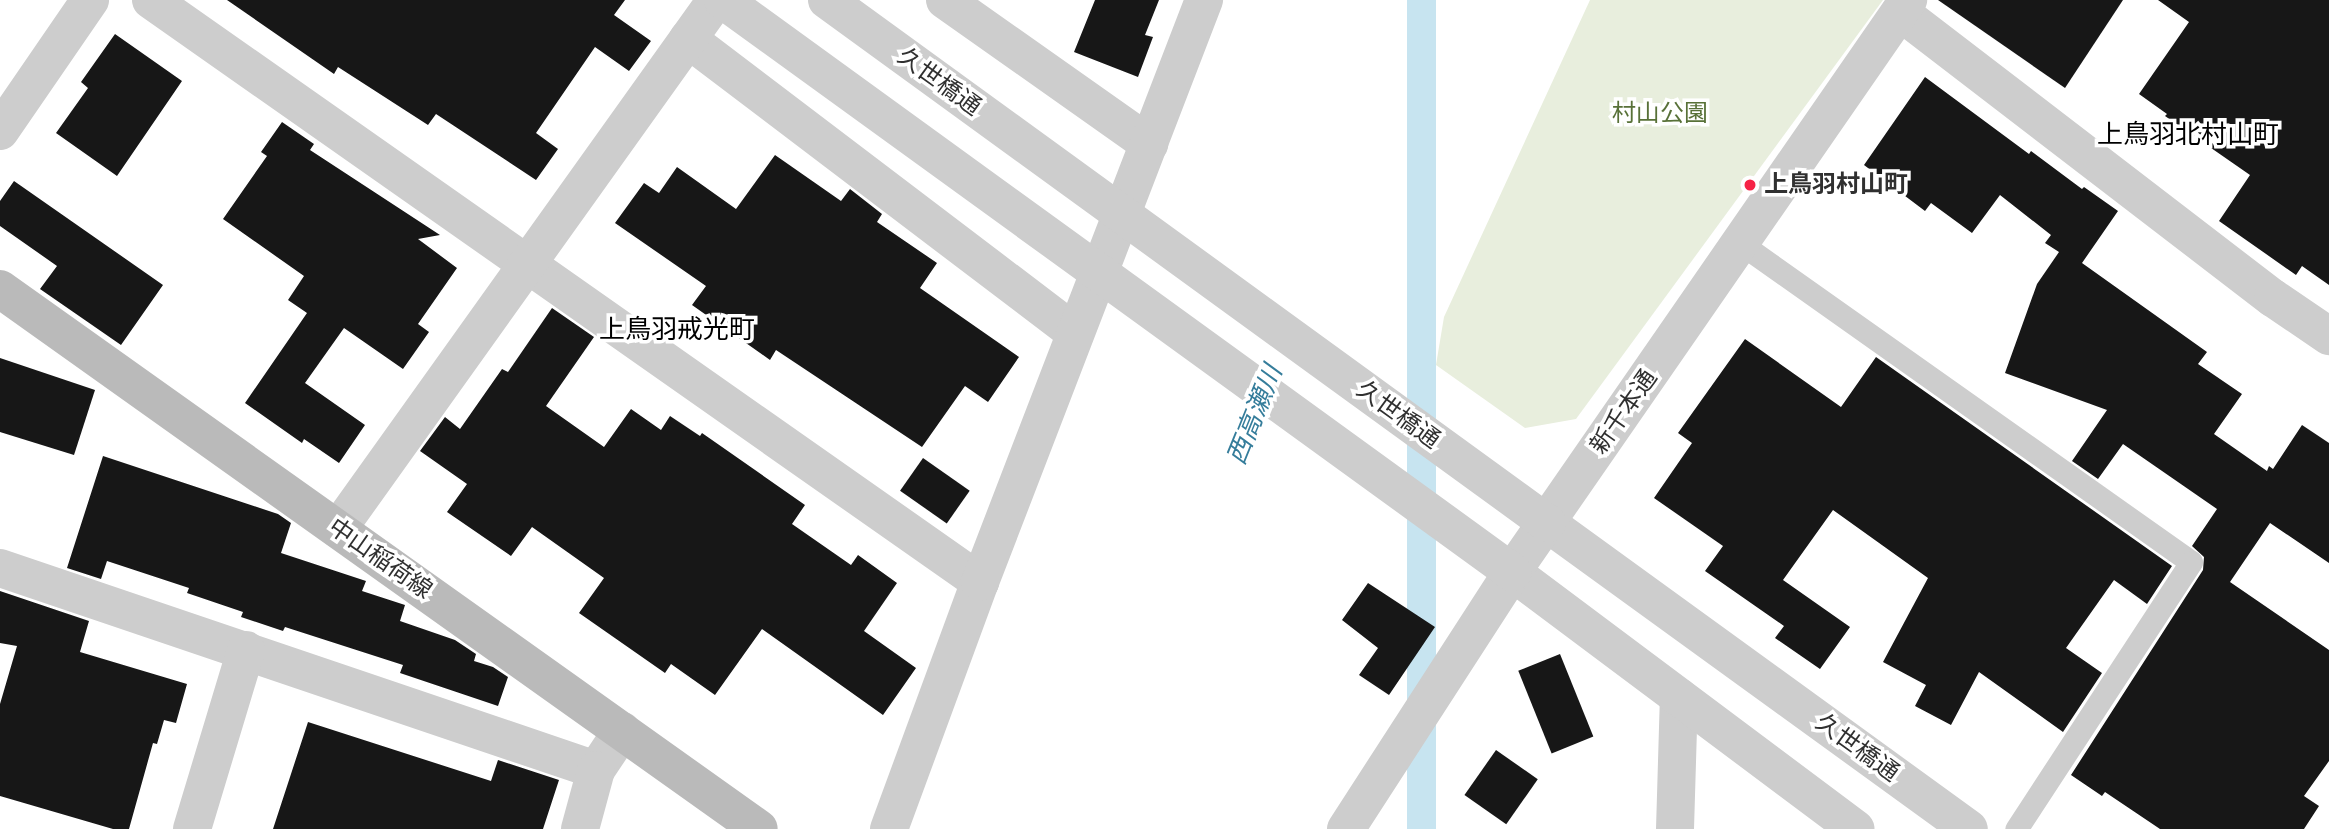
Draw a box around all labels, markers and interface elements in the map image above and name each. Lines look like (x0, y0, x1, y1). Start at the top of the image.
street label: 久世橋通 (892, 42, 986, 122)
park label: 村山公園 (1612, 100, 1708, 128)
district label: 上鳥羽北村山町 (2097, 119, 2279, 151)
place label: 上鳥羽村山町 (1764, 171, 1908, 199)
marker: 上鳥羽村山町 (1742, 177, 1758, 193)
district label: 上鳥羽戒光町 (599, 314, 755, 346)
water label: 西高瀬川 (1221, 361, 1289, 469)
street label: 新千本通 (1585, 364, 1663, 460)
street label: 久世橋通 (1351, 375, 1445, 455)
street label: 中山稲荷線 (323, 513, 437, 605)
street label: 久世橋通 (1810, 708, 1904, 788)

